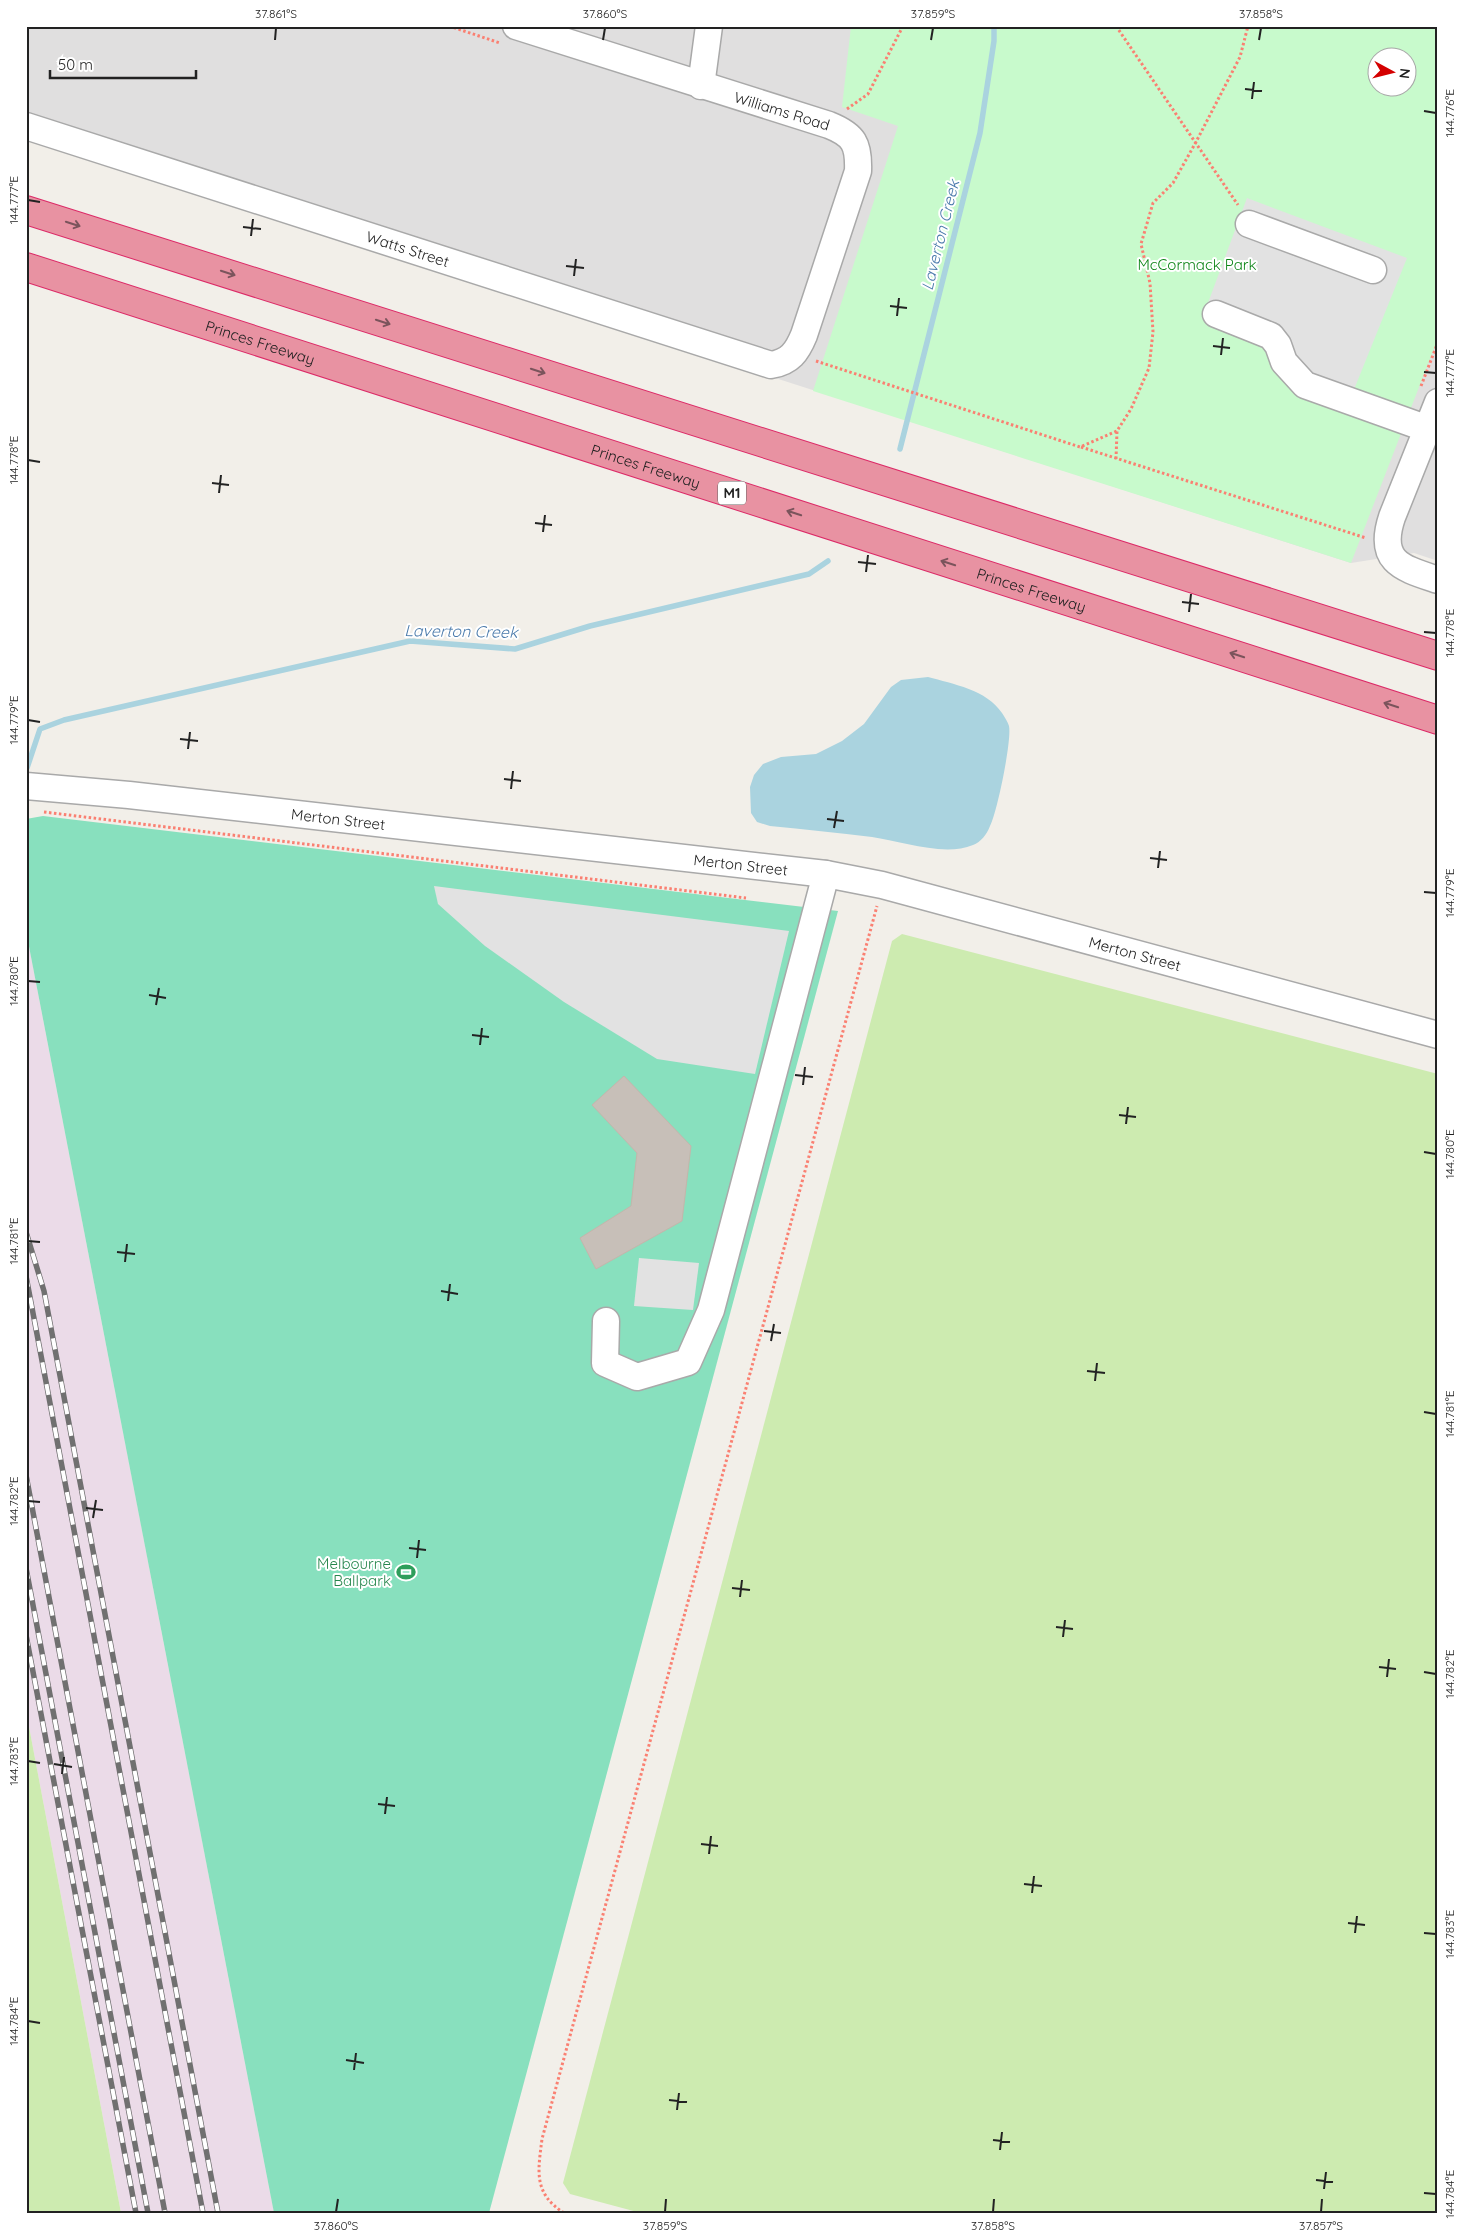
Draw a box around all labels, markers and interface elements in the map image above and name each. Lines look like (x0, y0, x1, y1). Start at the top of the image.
text: 37.861°S (255, 6, 297, 21)
text: 37.860°S (583, 6, 628, 21)
text: 37.859°S (911, 6, 955, 21)
text: 37.858°S (1239, 6, 1283, 21)
scale bar (50, 48, 196, 80)
north arrow (1366, 48, 1416, 98)
text: 50 m (58, 55, 93, 74)
text: N (1395, 67, 1414, 80)
street label: Williams Road (732, 87, 832, 135)
text: 144.776°E (1442, 89, 1457, 137)
text: 144.777°E (6, 176, 21, 224)
water label: Laverton Creek (917, 176, 964, 292)
one-way arrow (64, 220, 80, 230)
street label: Watts Street (364, 226, 452, 271)
park label: McCormack Park (1137, 255, 1257, 274)
one-way arrow (219, 269, 235, 279)
street label: Princes Freeway (203, 316, 317, 369)
one-way arrow (374, 318, 390, 328)
text: 144.777°E (1442, 349, 1457, 397)
one-way arrow (529, 367, 545, 377)
text: 144.778°E (6, 435, 21, 484)
street label: Princes Freeway (589, 439, 703, 492)
road number: M1 (718, 482, 746, 504)
one-way arrow (786, 508, 802, 517)
one-way arrow (941, 558, 957, 567)
street label: Princes Freeway (974, 563, 1089, 616)
text: 144.778°E (1442, 608, 1457, 657)
water label: Laverton Creek (404, 620, 519, 642)
one-way arrow (1229, 650, 1245, 660)
text: 144.779°E (6, 695, 21, 744)
one-way arrow (1384, 699, 1400, 709)
street label: Merton Street (290, 804, 386, 833)
street label: Merton Street (693, 850, 789, 879)
text: 144.779°E (1442, 868, 1457, 917)
street label: Merton Street (1087, 932, 1183, 975)
text: 144.780°E (6, 956, 21, 1006)
text: 144.780°E (1442, 1129, 1457, 1179)
text: 144.781°E (6, 1217, 21, 1264)
text: 144.781°E (1442, 1390, 1457, 1437)
text: 144.782°E (6, 1476, 21, 1526)
place label: Melbourne Ballpark (317, 1554, 391, 1590)
sports icon: Melbourne Ballpark (395, 1561, 417, 1583)
text: 144.782°E (1442, 1649, 1457, 1699)
text: 144.783°E (6, 1736, 21, 1785)
text: 144.783°E (1442, 1909, 1457, 1958)
text: 144.784°E (6, 1996, 21, 2045)
text: 144.784°E (1442, 2169, 1457, 2218)
text: 37.860°S (314, 2218, 359, 2233)
text: 37.859°S (643, 2218, 687, 2233)
text: 37.858°S (971, 2218, 1015, 2233)
text: 37.857°S (1299, 2218, 1343, 2233)

